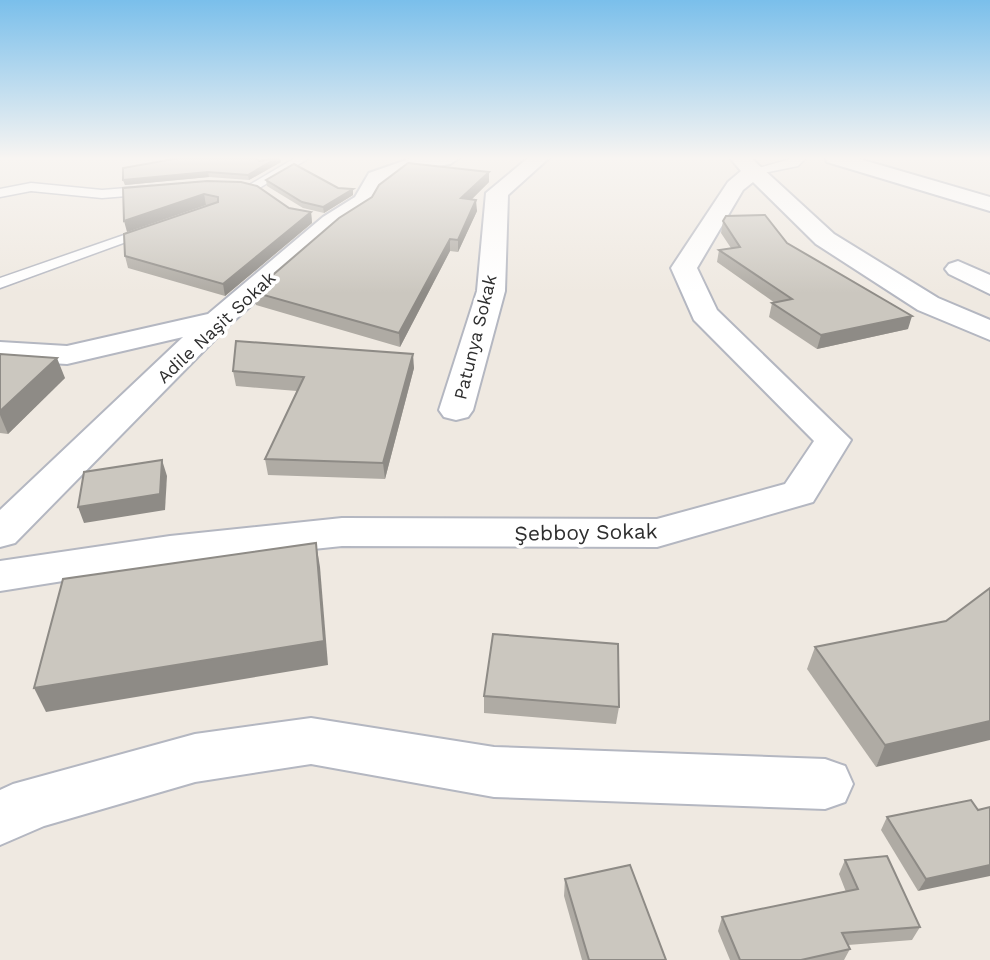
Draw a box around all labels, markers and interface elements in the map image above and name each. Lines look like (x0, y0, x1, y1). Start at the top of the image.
street label: Adile Naşit Sokak (153, 267, 279, 387)
street label: Patunya Sokak (449, 272, 501, 402)
street label: Şebboy Sokak (514, 518, 658, 546)

